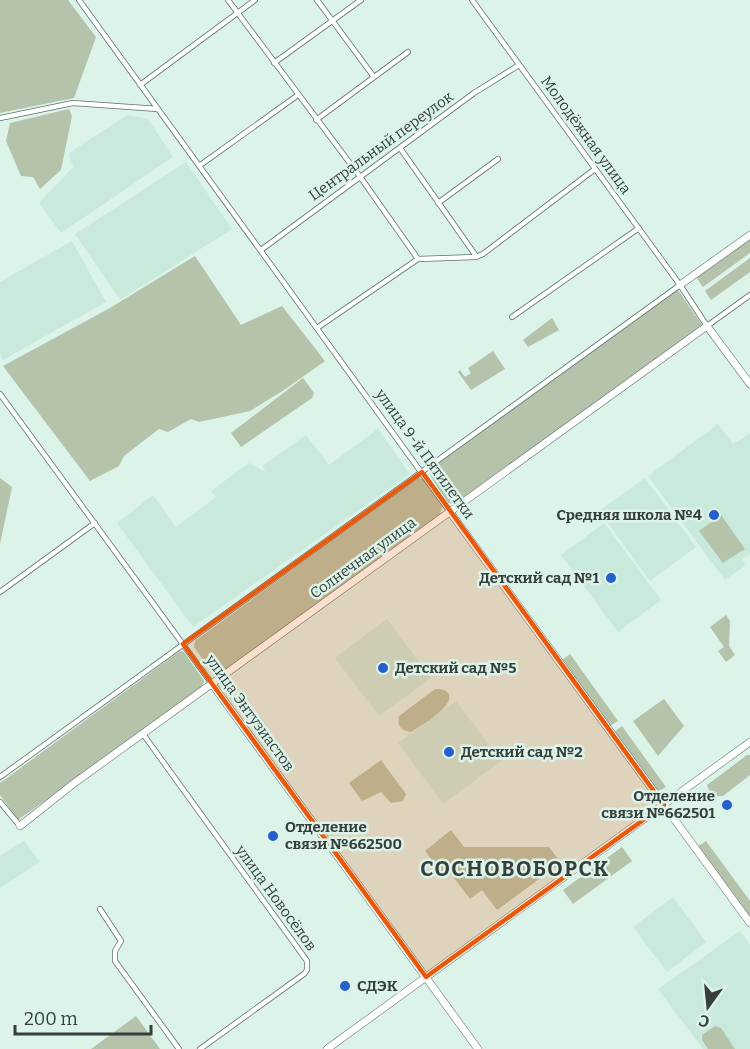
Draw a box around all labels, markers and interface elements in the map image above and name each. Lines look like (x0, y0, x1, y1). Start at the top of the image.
street label: Молодёжная улица (537, 72, 635, 198)
street label: Центральный переулок (305, 87, 457, 204)
street label: улица 9-й Пятилетки (371, 385, 478, 523)
place label: Средняя школа №4 (557, 506, 702, 524)
marker: Средняя школа №4 (707, 508, 721, 522)
street label: Солнечная улица (306, 513, 420, 603)
place label: Детский сад №1 (479, 569, 600, 587)
marker: Детский сад №1 (604, 571, 618, 585)
street label: улица Энтузиастов (201, 650, 298, 775)
place label: Детский сад №5 (395, 659, 517, 677)
marker: Детский сад №5 (376, 661, 390, 675)
place label: Детский сад №2 (461, 743, 583, 761)
marker: Детский сад №2 (442, 745, 456, 759)
place label: Отделение связи №662501 (601, 787, 716, 822)
marker: Отделение связи №662501 (720, 798, 734, 812)
place label: Отделение связи №662500 (285, 818, 402, 853)
marker: Отделение связи №662500 (266, 829, 280, 843)
street label: улица Новосёлов (231, 841, 320, 954)
district label: СОСНОВОБОРСК (420, 856, 610, 882)
place label: СДЭК (357, 977, 398, 995)
north arrow (678, 977, 738, 1037)
marker: СДЭК (338, 979, 352, 993)
scale bar (15, 998, 152, 1036)
text: 200 m (24, 1008, 78, 1030)
text: С (697, 1011, 712, 1031)

